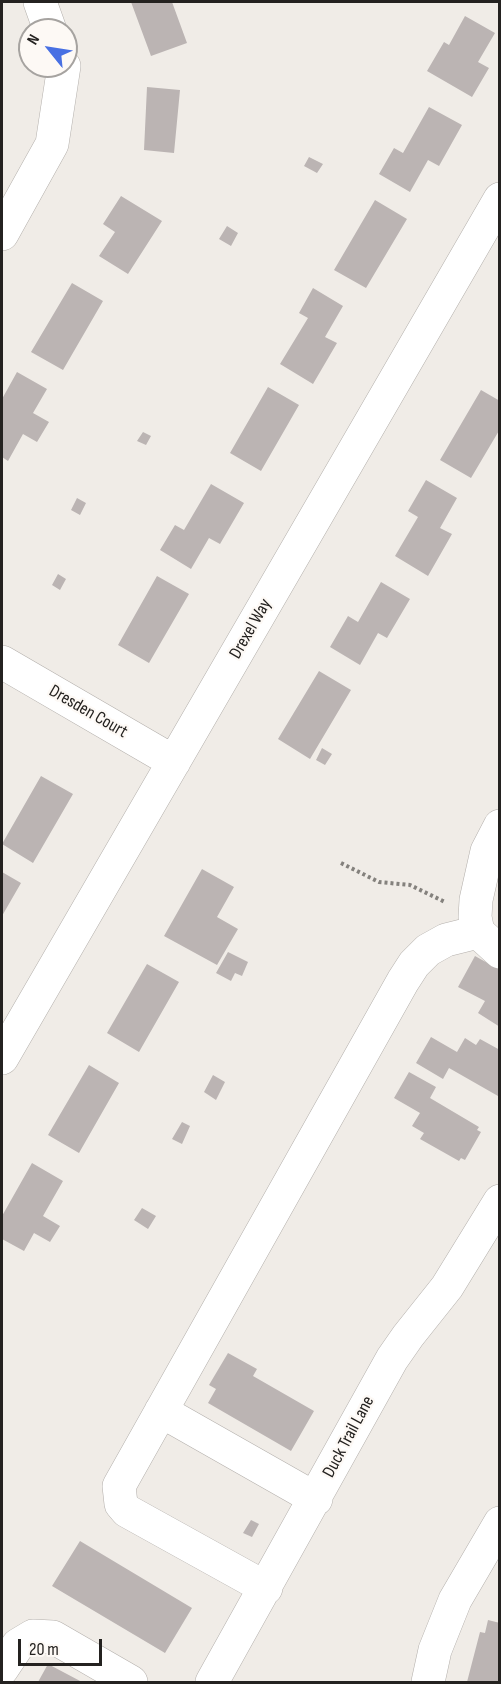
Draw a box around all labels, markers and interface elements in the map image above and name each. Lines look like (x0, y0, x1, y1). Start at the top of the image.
north arrow (18, 18, 78, 78)
text: N (23, 31, 44, 48)
street label: Drexel Way (225, 595, 277, 663)
street label: Dresden Court (45, 681, 131, 743)
street label: Duck Trail Lane (319, 1393, 379, 1481)
scale bar (21, 1627, 105, 1665)
text: 20 m (29, 1639, 59, 1660)

